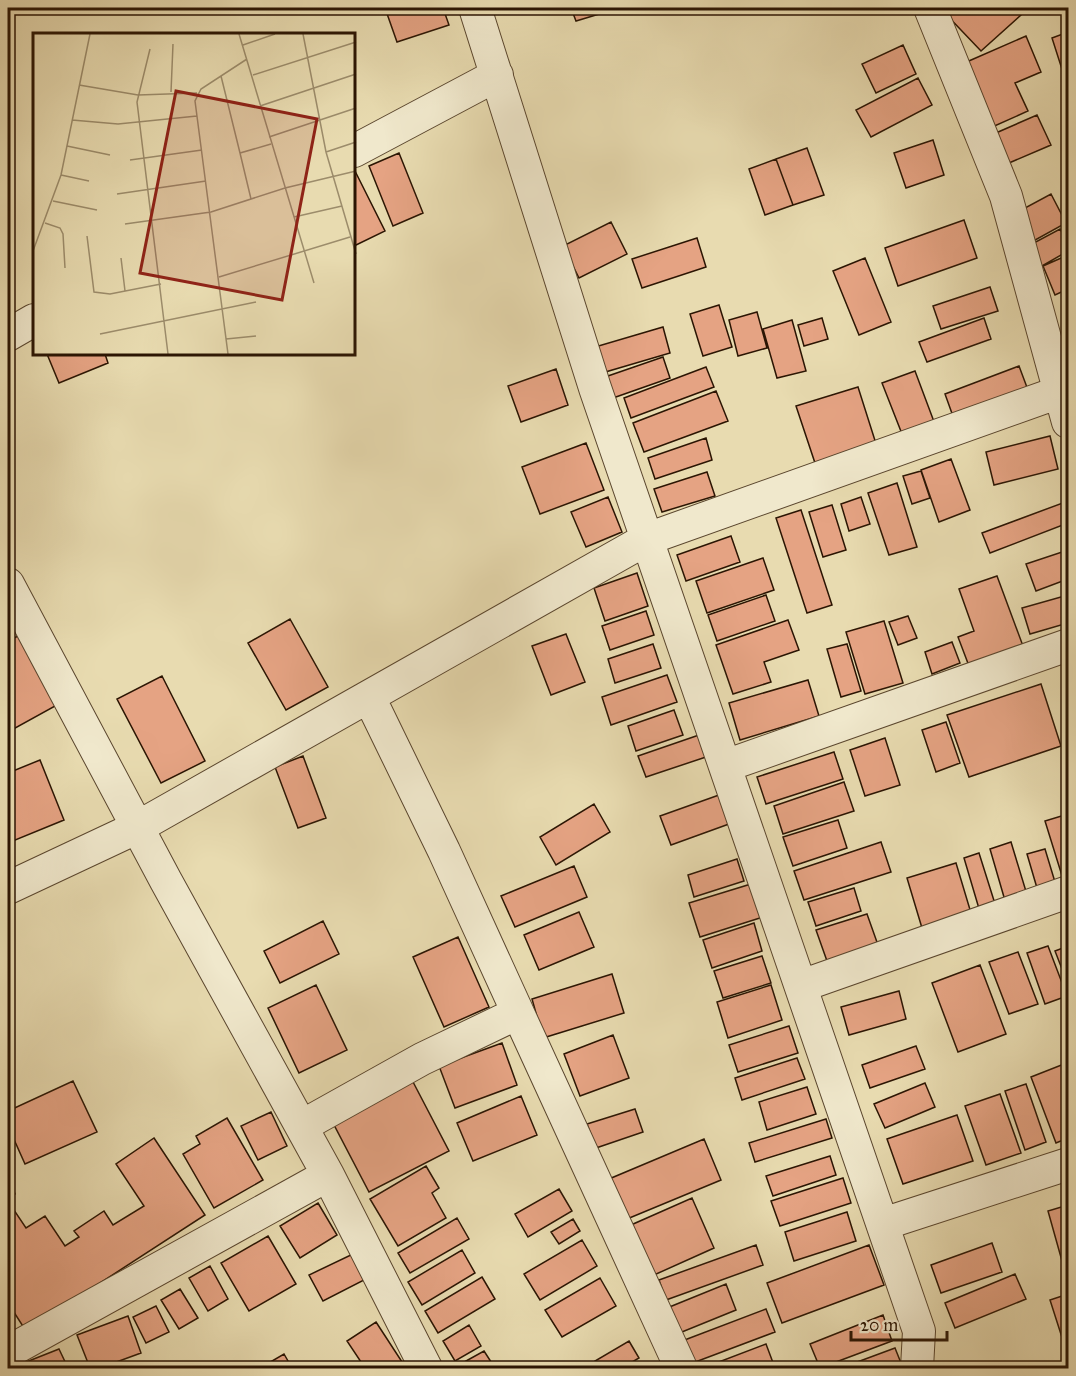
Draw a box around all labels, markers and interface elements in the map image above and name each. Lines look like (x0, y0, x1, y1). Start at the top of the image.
inset map (33, 33, 356, 356)
scale bar (851, 1304, 947, 1342)
text: 20 m (860, 1314, 898, 1336)

